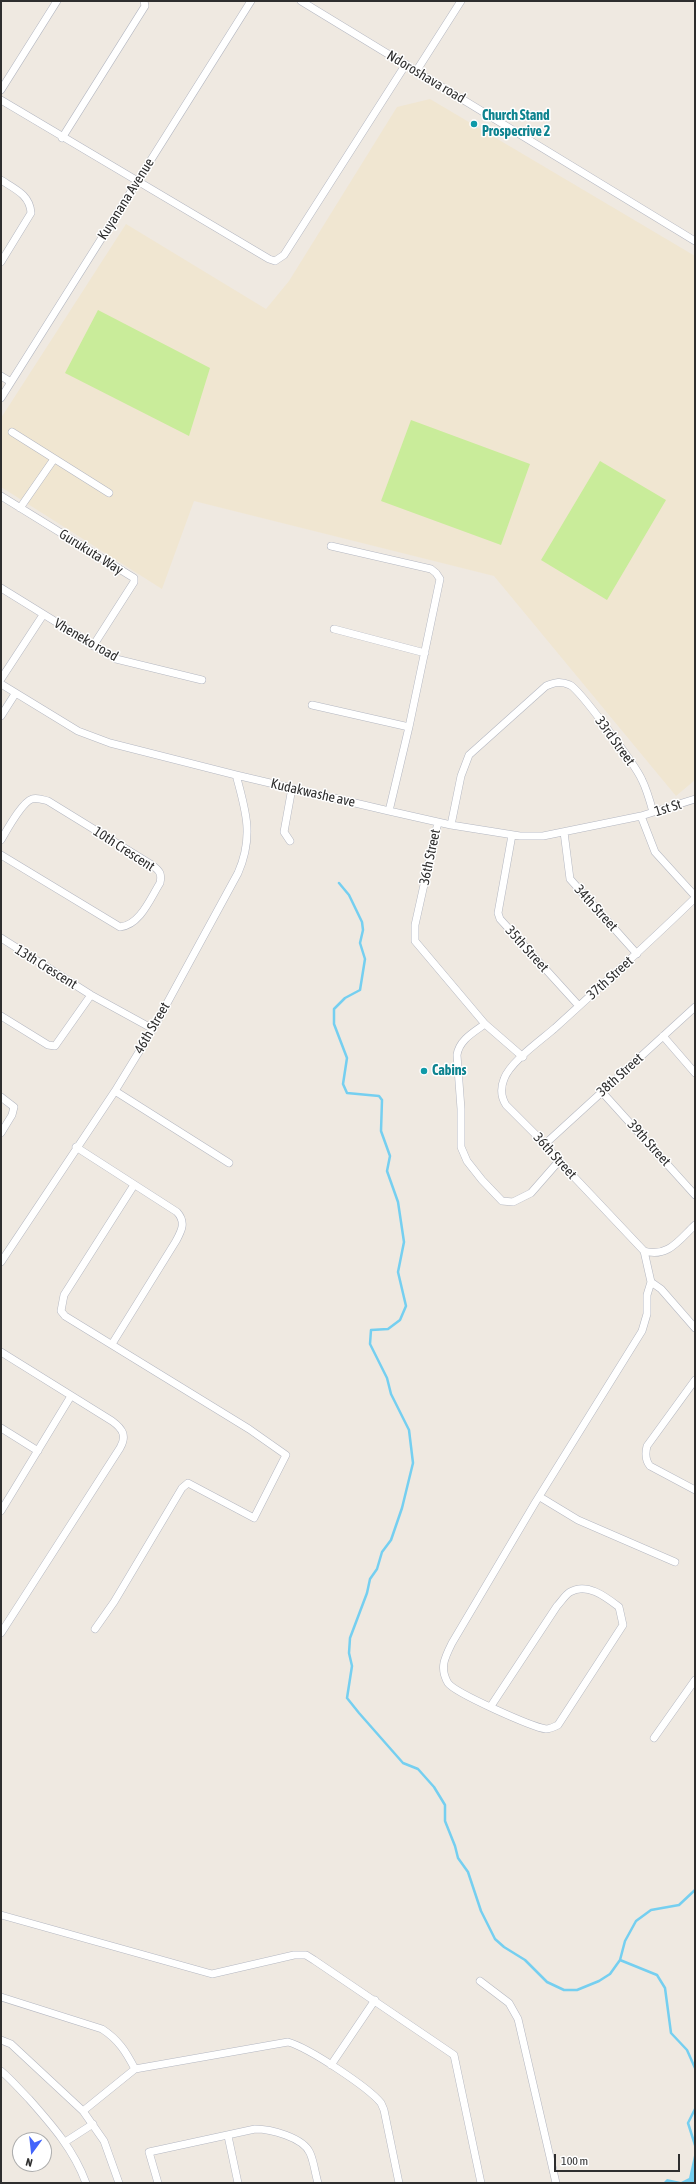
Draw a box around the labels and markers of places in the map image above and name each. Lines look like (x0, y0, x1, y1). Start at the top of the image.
place label: Church Stand Prospecrive 2 (482, 108, 550, 140)
marker: Church Stand Prospecrive 2 (469, 119, 479, 129)
place label: Cabins (432, 1063, 466, 1079)
marker: Cabins (419, 1066, 429, 1076)

